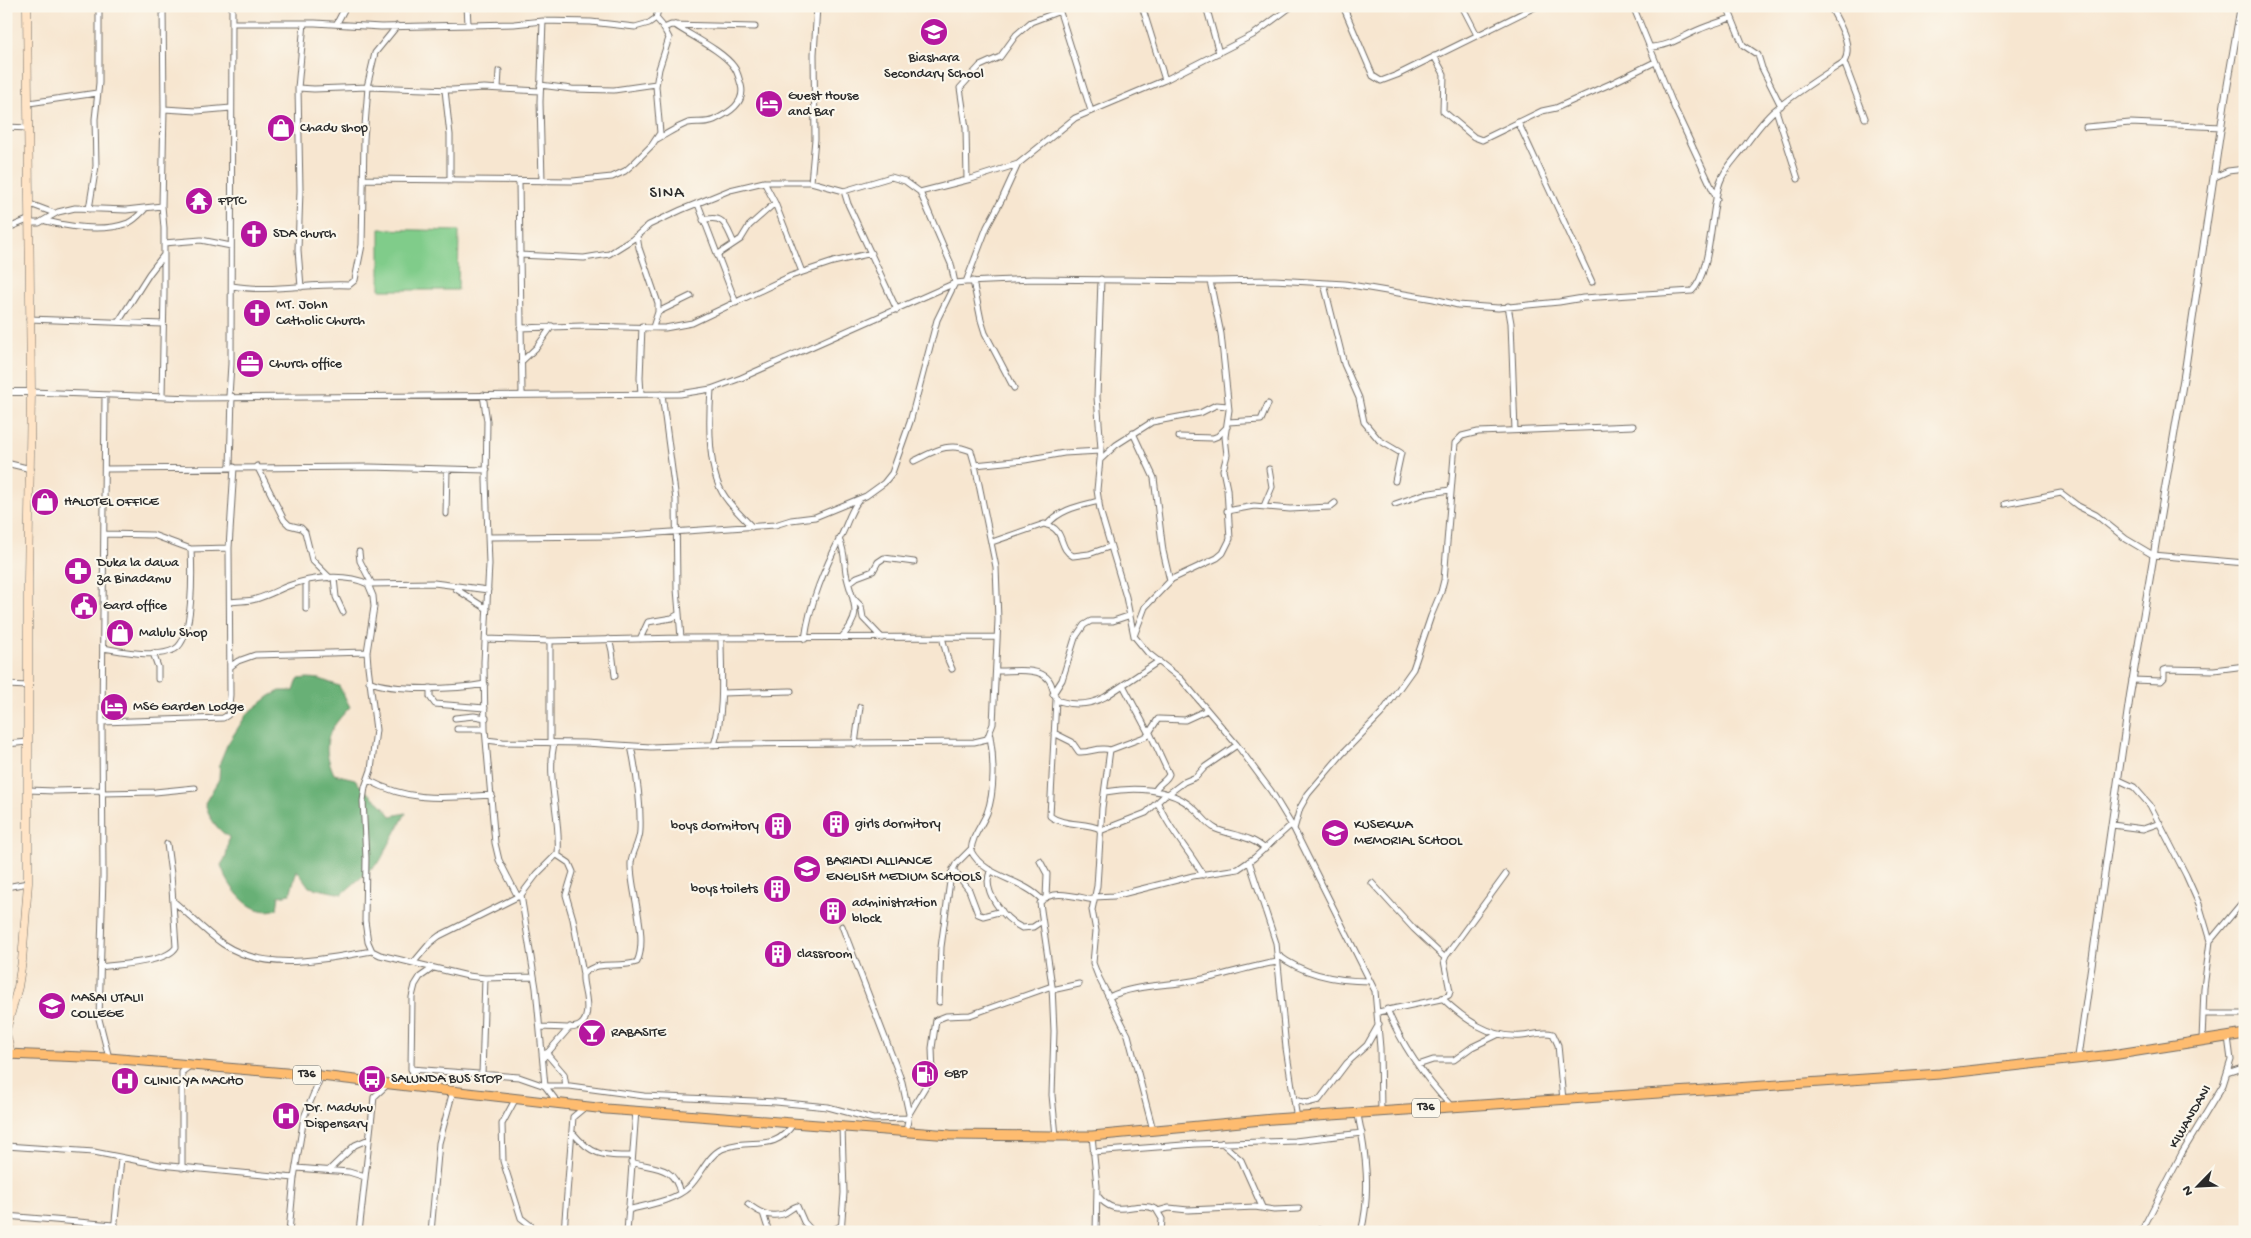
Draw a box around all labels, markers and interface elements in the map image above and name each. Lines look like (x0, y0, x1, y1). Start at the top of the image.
school or university icon: Biashara Secondary School (919, 17, 949, 47)
place label: Biashara Secondary School (884, 50, 984, 83)
place label: Guest House and Bar (788, 88, 860, 121)
hotel icon: Guest House and Bar (754, 89, 784, 119)
shop icon: Chadu shop (266, 113, 296, 143)
place label: Chadu shop (300, 120, 368, 137)
district label: SINA (649, 185, 685, 204)
temple icon: FPTC (184, 186, 214, 216)
place label: FPTC (217, 193, 247, 210)
church icon: SDA church (239, 219, 269, 249)
place label: SDA church (273, 226, 337, 243)
place label: MT. John Catholic Church (276, 297, 365, 330)
church icon: MT. John Catholic Church (242, 298, 272, 328)
office icon: Church office (235, 349, 265, 379)
place label: Church office (269, 356, 343, 373)
shop icon: HALOTEL OFFICE (30, 487, 60, 517)
place label: HALOTEL OFFICE (64, 494, 160, 511)
place label: Duka la dawa za Binadamu (96, 555, 180, 588)
pharmacy icon: Duka la dawa za Binadamu (63, 556, 93, 586)
public building icon: Gard office (69, 591, 99, 621)
place label: Gard office (103, 598, 168, 615)
shop icon: Malulu Shop (105, 618, 135, 648)
place label: Malulu Shop (139, 625, 207, 642)
hotel icon: MSG Garden Lodge (99, 692, 129, 722)
place label: MSG Garden Lodge (133, 699, 245, 716)
building icon: girls dormitory (821, 809, 851, 839)
building icon: boys dormitory (763, 811, 793, 841)
place label: girls dormitory (855, 816, 941, 833)
place label: KUSEKWA MEMORIAL SCHOOL (1354, 817, 1463, 850)
place label: boys dormitory (671, 818, 759, 835)
school or university icon: KUSEKWA MEMORIAL SCHOOL (1320, 818, 1350, 848)
place label: BARIADI ALLIANCE ENGLISH MEDIUM SCHOOLS (825, 853, 982, 886)
school or university icon: BARIADI ALLIANCE ENGLISH MEDIUM SCHOOLS (792, 854, 822, 884)
building icon: boys toilets (762, 874, 792, 904)
place label: boys toilets (691, 881, 759, 898)
place label: administration block (852, 895, 937, 928)
building icon: administration block (818, 896, 848, 926)
building icon: classroom (763, 939, 793, 969)
place label: classroom (797, 946, 852, 963)
place label: MASAI UTALII COLLEGE (71, 990, 144, 1023)
school or university icon: MASAI UTALII COLLEGE (37, 991, 67, 1021)
bar icon: RABASITE (577, 1018, 607, 1048)
place label: RABASITE (611, 1025, 667, 1042)
fuel station icon: GBP (910, 1059, 940, 1089)
bus stop icon: SALUNDA BUS STOP (357, 1064, 387, 1094)
hospital icon: CLINIC YA MACHO (110, 1066, 140, 1096)
road number: T36 (293, 1066, 321, 1084)
place label: GBP (944, 1066, 968, 1083)
place label: SALUNDA BUS STOP (391, 1071, 502, 1088)
place label: CLINIC YA MACHO (144, 1073, 244, 1090)
street label: KIWANDANI (2166, 1082, 2216, 1152)
road number: T36 (1412, 1098, 1440, 1118)
place label: Dr. Maduhu Dispensary (304, 1100, 374, 1133)
hospital icon: Dr. Maduhu Dispensary (271, 1101, 301, 1131)
north arrow (2174, 1160, 2224, 1210)
text: N (2179, 1183, 2198, 1198)

